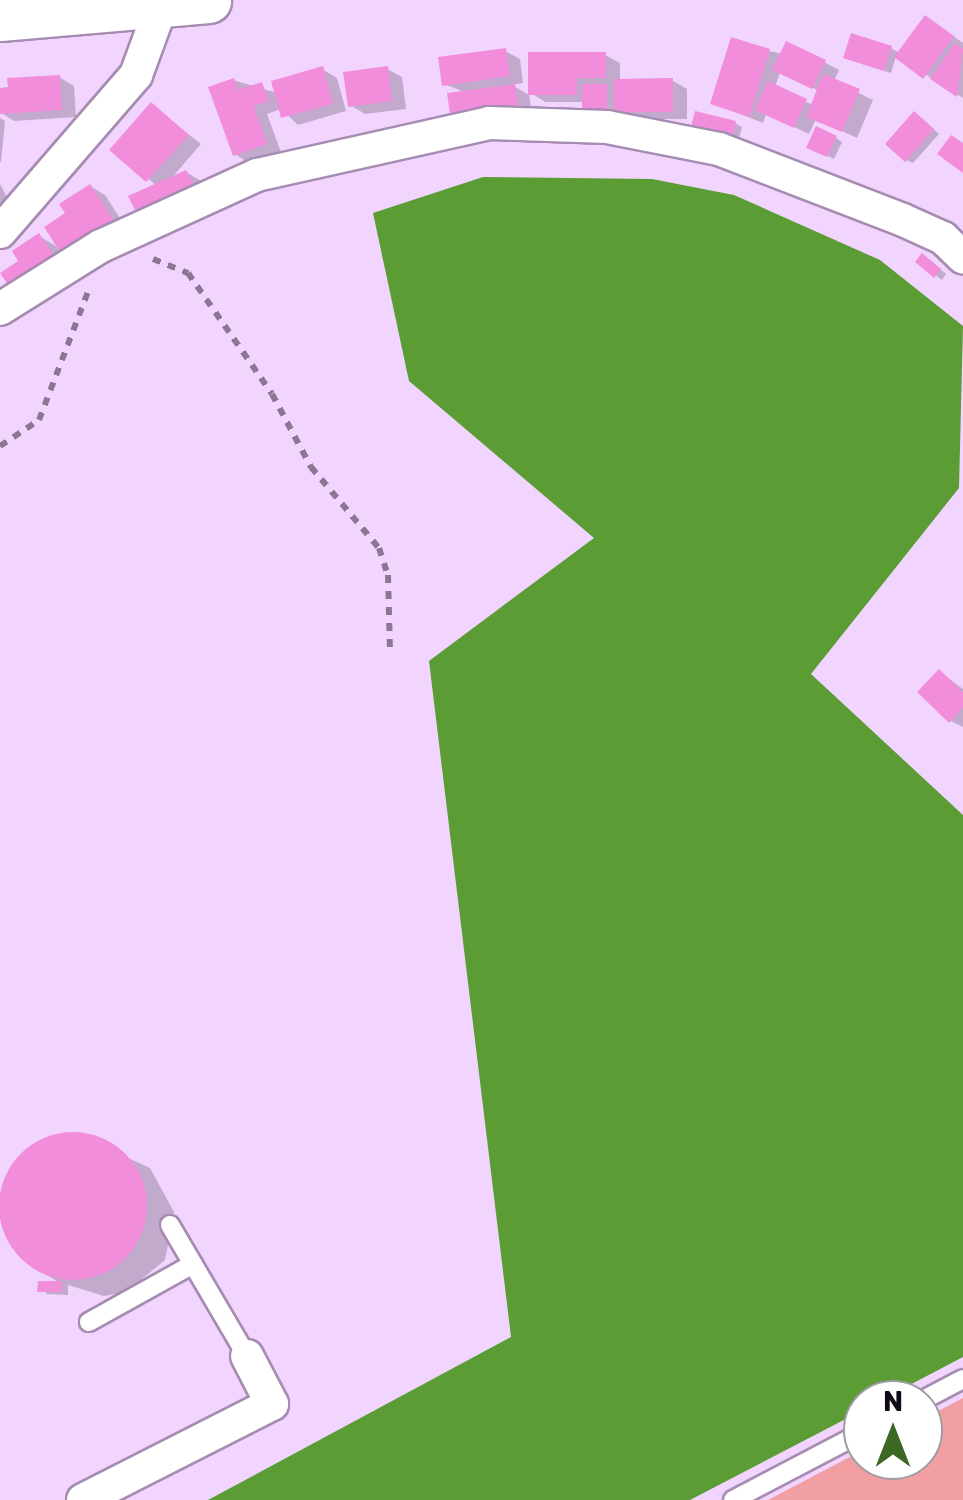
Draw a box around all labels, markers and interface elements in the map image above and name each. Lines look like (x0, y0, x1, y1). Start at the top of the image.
north arrow (843, 1380, 943, 1480)
text: N (883, 1385, 903, 1418)

